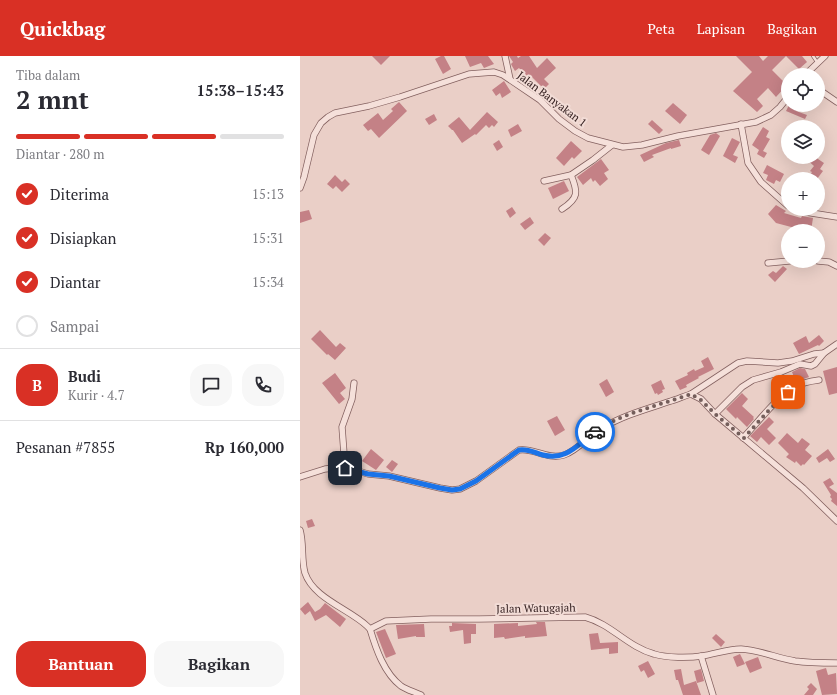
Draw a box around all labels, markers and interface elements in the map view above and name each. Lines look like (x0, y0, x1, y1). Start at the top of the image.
text: Quickbag (20, 16, 105, 41)
text: Peta (648, 19, 675, 38)
text: Lapisan (697, 19, 745, 38)
text: Bagikan (767, 19, 817, 38)
text: Tiba dalam (16, 66, 80, 84)
street label: Jalan Banyakan 1 (514, 68, 590, 130)
map controls (781, 68, 825, 268)
button: locate (781, 68, 825, 112)
text: 15:38–15:43 (197, 80, 284, 100)
text: 2 mnt (16, 82, 89, 116)
button: layers (781, 120, 825, 164)
text: Diantar · 280 m (16, 145, 104, 163)
button: + (781, 172, 825, 216)
icon: check (16, 183, 38, 205)
text: Diterima (50, 184, 109, 204)
text: 15:13 (252, 185, 284, 203)
button: − (781, 224, 825, 268)
icon: check (16, 227, 38, 249)
text: Disiapkan (50, 228, 116, 248)
text: 15:31 (252, 229, 284, 247)
icon: check (16, 271, 38, 293)
text: Diantar (50, 272, 101, 292)
text: 15:34 (252, 273, 284, 291)
text: Sampai (50, 316, 99, 336)
button: chat (190, 364, 232, 406)
button: phone (242, 364, 284, 406)
text: Budi (68, 366, 101, 386)
text: B (32, 375, 42, 395)
pin (771, 375, 805, 409)
icon: bag (777, 381, 799, 403)
text: Kurir · 4.7 (68, 386, 125, 404)
courier (575, 412, 615, 452)
icon: car (584, 421, 606, 443)
text: Pesanan #7855 (16, 437, 115, 457)
text: Rp 160,000 (205, 437, 284, 457)
pin (328, 451, 362, 485)
icon: home (334, 457, 356, 479)
street label: Jalan Watugajah (496, 600, 576, 616)
button: Bantuan (16, 641, 146, 687)
button: Bagikan (154, 641, 284, 687)

